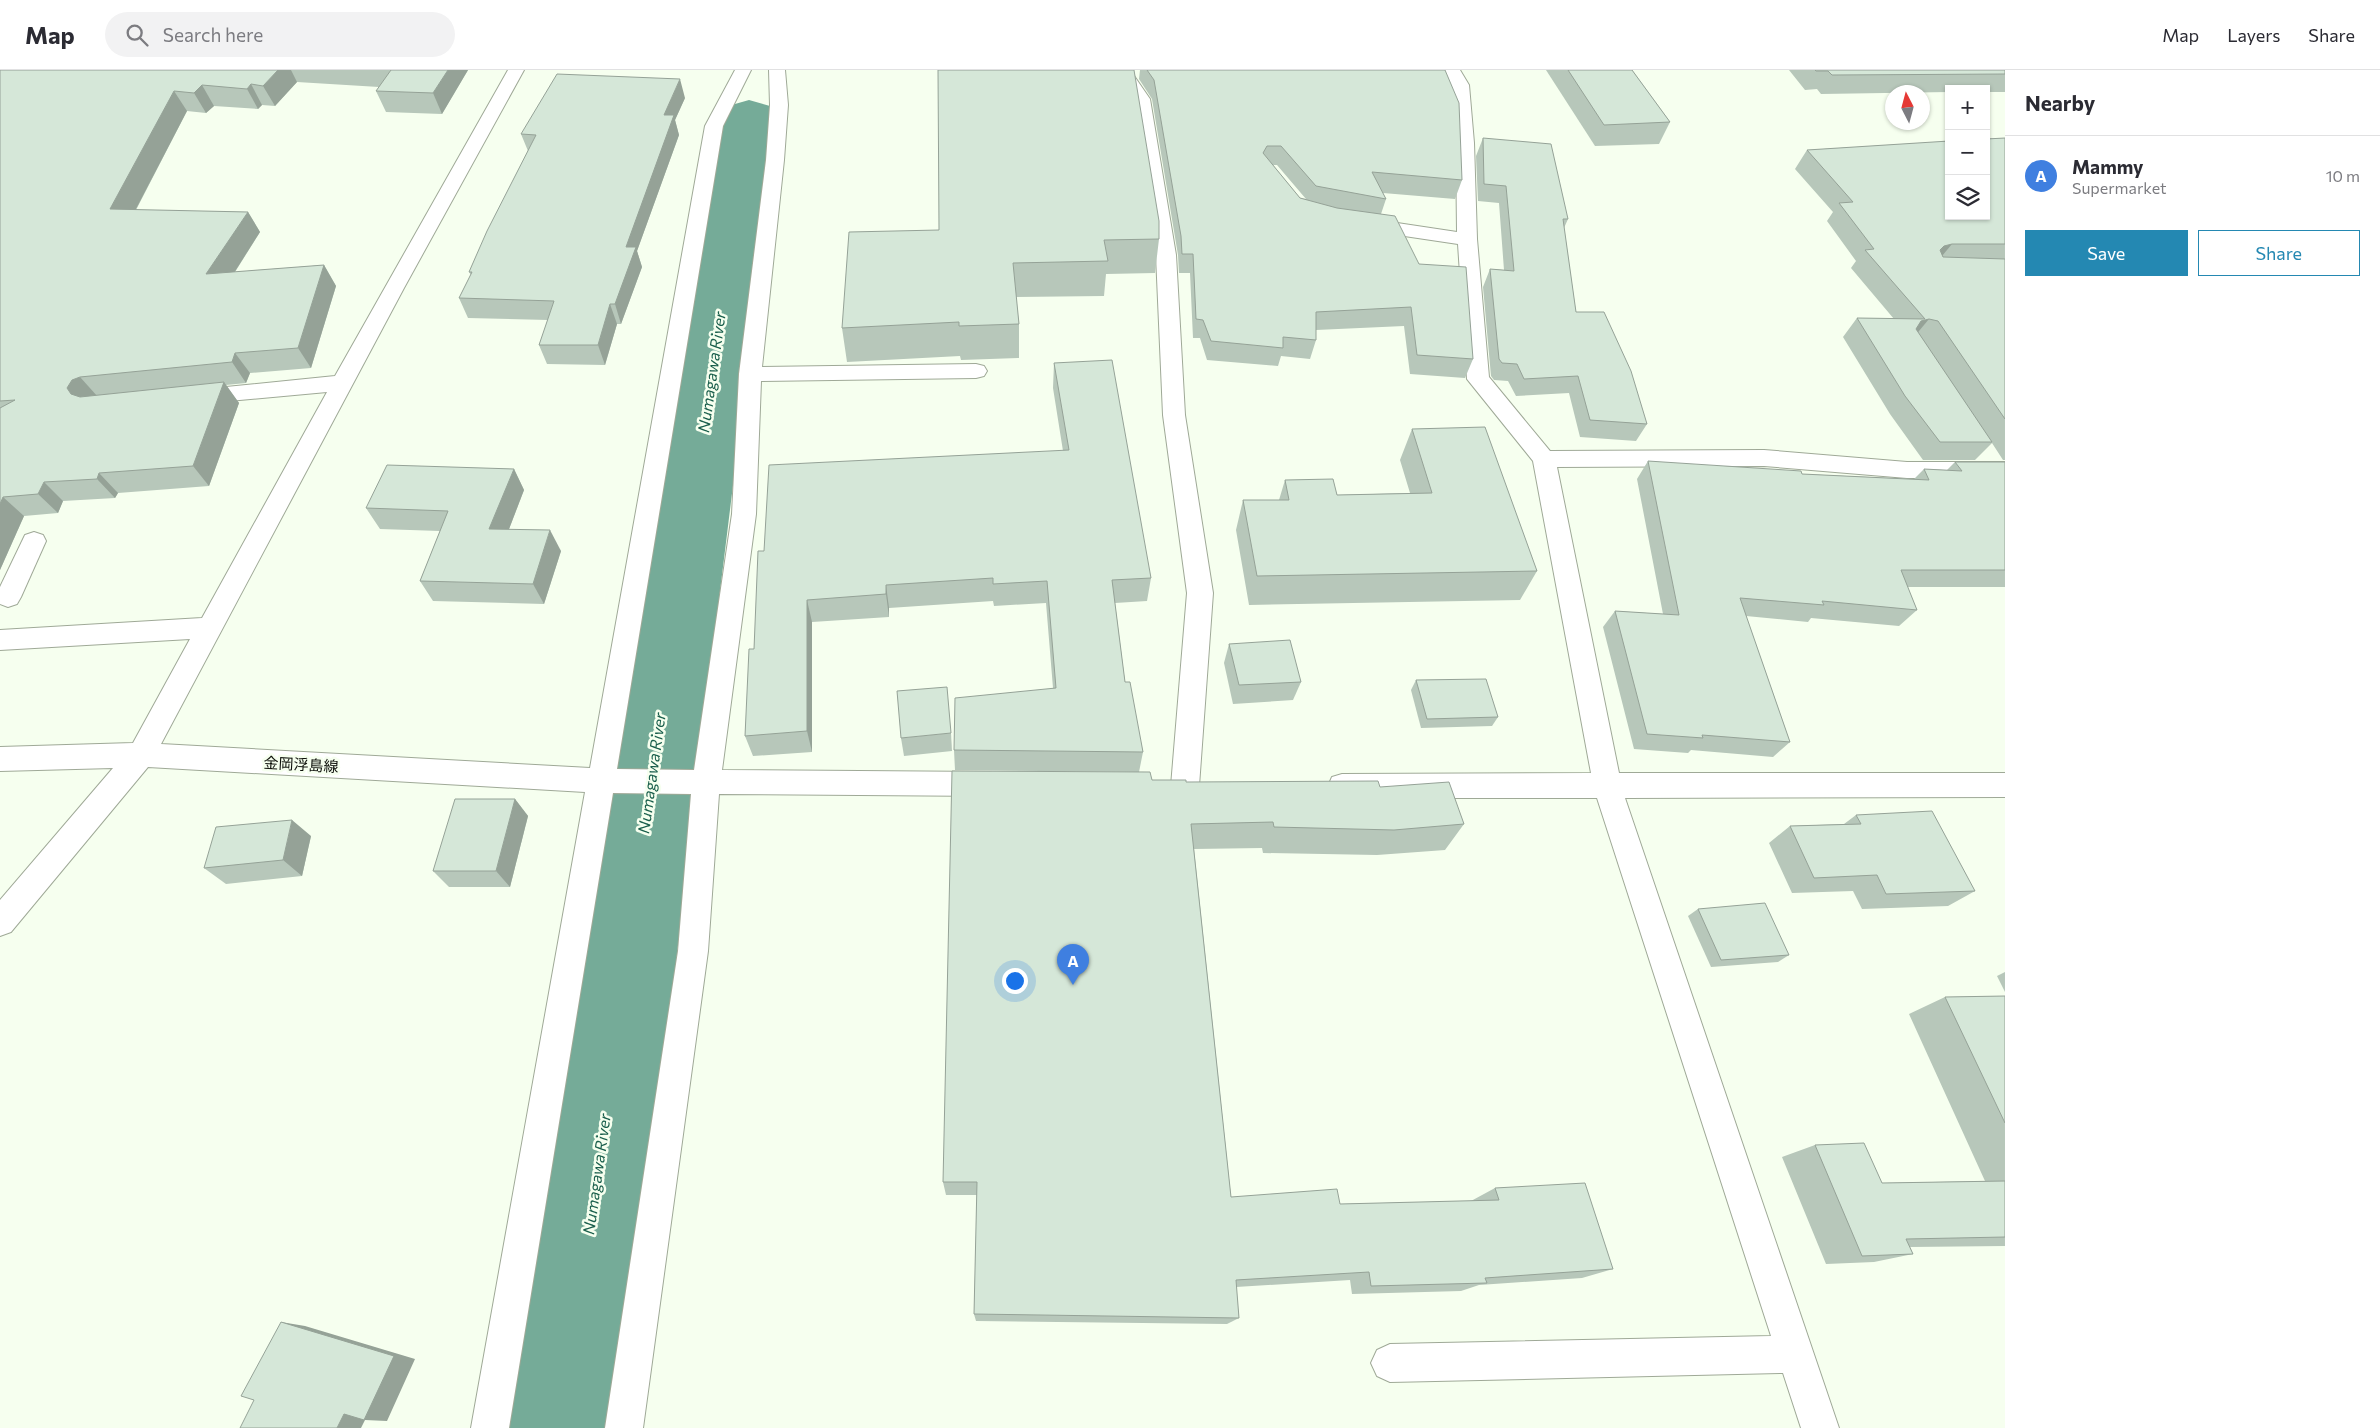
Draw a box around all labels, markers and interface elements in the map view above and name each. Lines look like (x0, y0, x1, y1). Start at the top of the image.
search box (105, 12, 455, 57)
text: Map (25, 20, 75, 49)
icon: search (123, 21, 151, 49)
text: Search here (163, 23, 263, 46)
text: Map (2162, 24, 2199, 46)
text: Layers (2227, 24, 2280, 46)
text: Share (2308, 24, 2355, 46)
north arrow (1885, 85, 1930, 130)
map controls (1945, 85, 1990, 220)
button: + (1945, 85, 1990, 130)
text: Nearby (2025, 90, 2095, 115)
button: − (1945, 130, 1990, 175)
text: Mammy (2072, 155, 2143, 178)
text: A (2035, 166, 2047, 185)
text: 10 m (2326, 166, 2360, 185)
button: layers (1945, 175, 1990, 220)
text: Supermarket (2072, 178, 2167, 197)
button: Save (2025, 230, 2188, 276)
button: Share (2198, 230, 2360, 276)
water label: Numagawa River (693, 310, 729, 434)
water label: Numagawa River (633, 711, 669, 835)
street label: 金岡浮島線 (263, 753, 339, 775)
pin: A (1057, 944, 1089, 985)
your location (1002, 968, 1028, 994)
water label: Numagawa River (578, 1112, 614, 1236)

